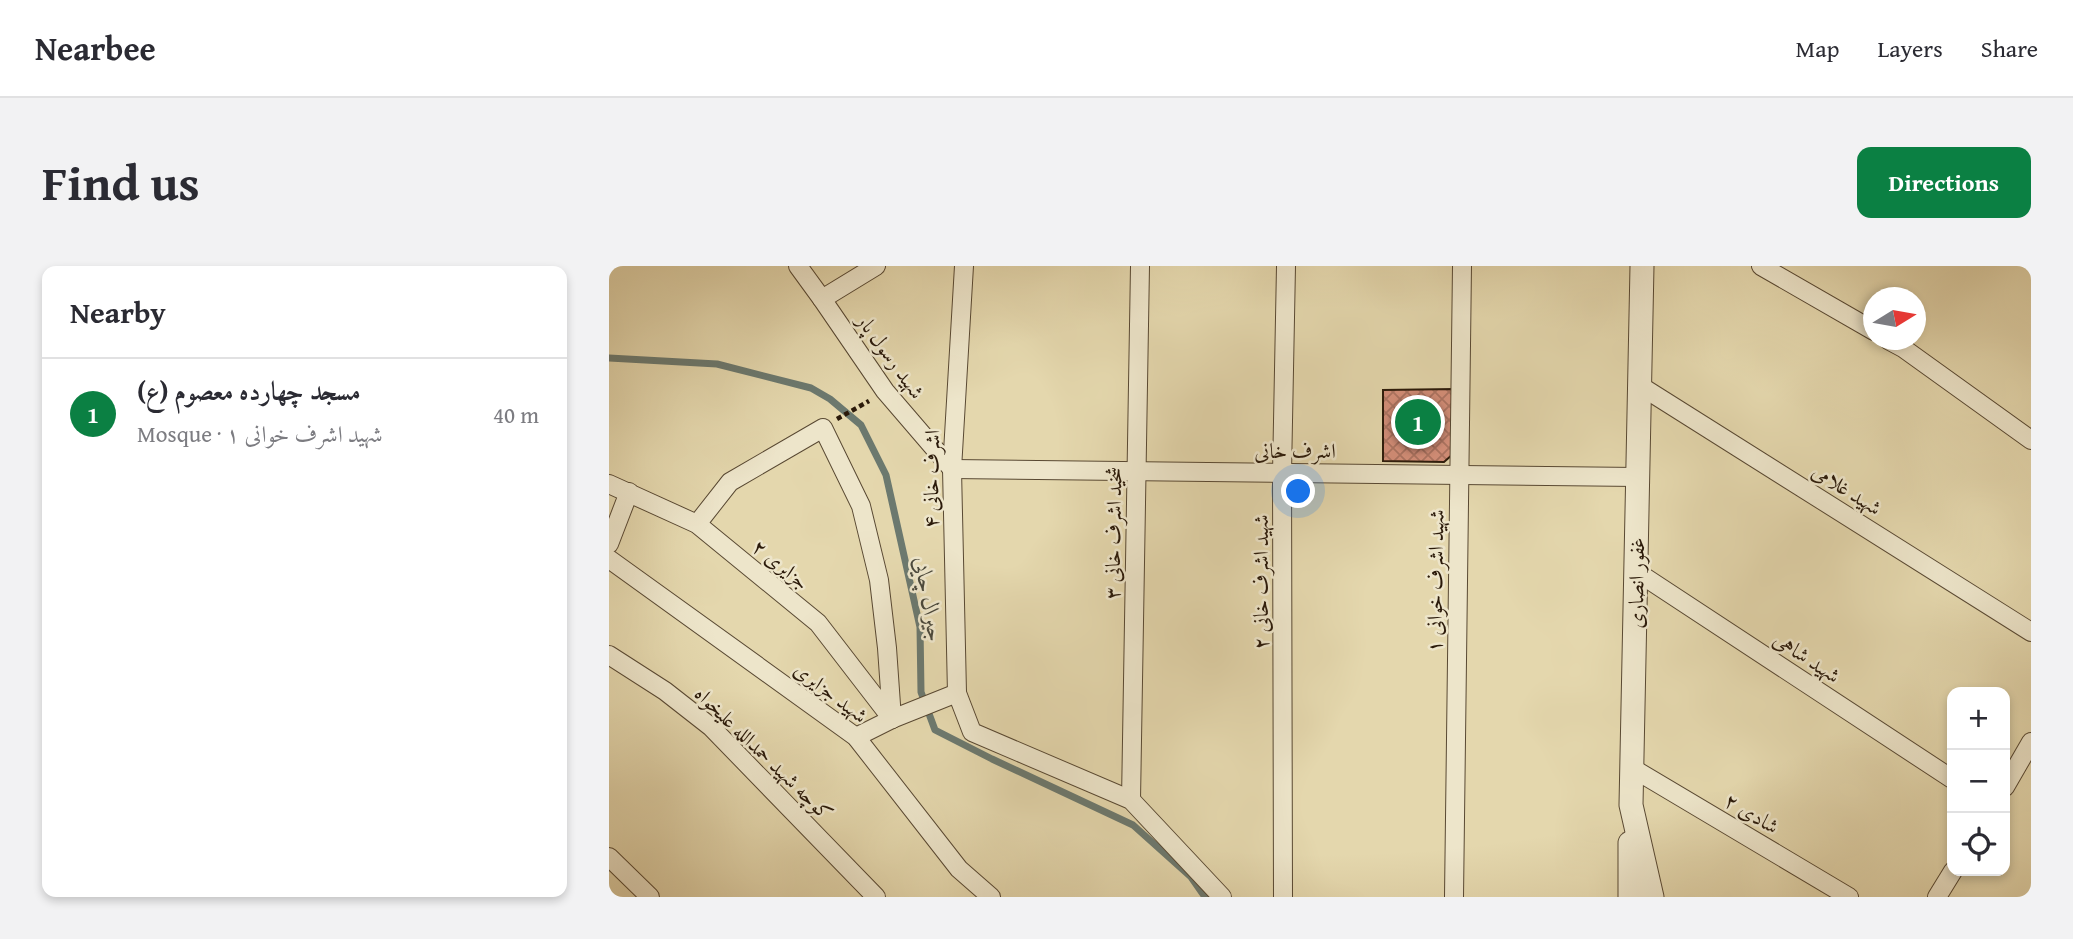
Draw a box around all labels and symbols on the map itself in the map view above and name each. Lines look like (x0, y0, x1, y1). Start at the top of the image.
north arrow (1863, 287, 1926, 350)
street label: شهید رسول پار (848, 305, 933, 405)
pin: 1 (1395, 396, 1441, 448)
street label: اشرف خانی ۴ (915, 429, 947, 529)
street label: اشرف خانی (1254, 435, 1336, 466)
street label: شهید غلامی (1806, 455, 1888, 523)
street label: شخید اشرف خانی ۳ (1096, 466, 1130, 600)
your location (1281, 474, 1315, 508)
street label: شهید اشرف خوانی ۱ (1418, 509, 1452, 653)
street label: شهید اشرف خانی ۲ (1245, 514, 1276, 650)
street label: جزایری ۲ (746, 531, 816, 597)
street label: غفور انصاری (1620, 537, 1652, 629)
water label: جیرال چایی (906, 554, 954, 644)
street label: شهید شاهی (1767, 624, 1847, 690)
street label: شهید جزایری (788, 654, 874, 730)
street label: کوچه شهید حمدالله علیخواه (688, 678, 840, 828)
street label: شادی ۲ (1719, 784, 1785, 842)

